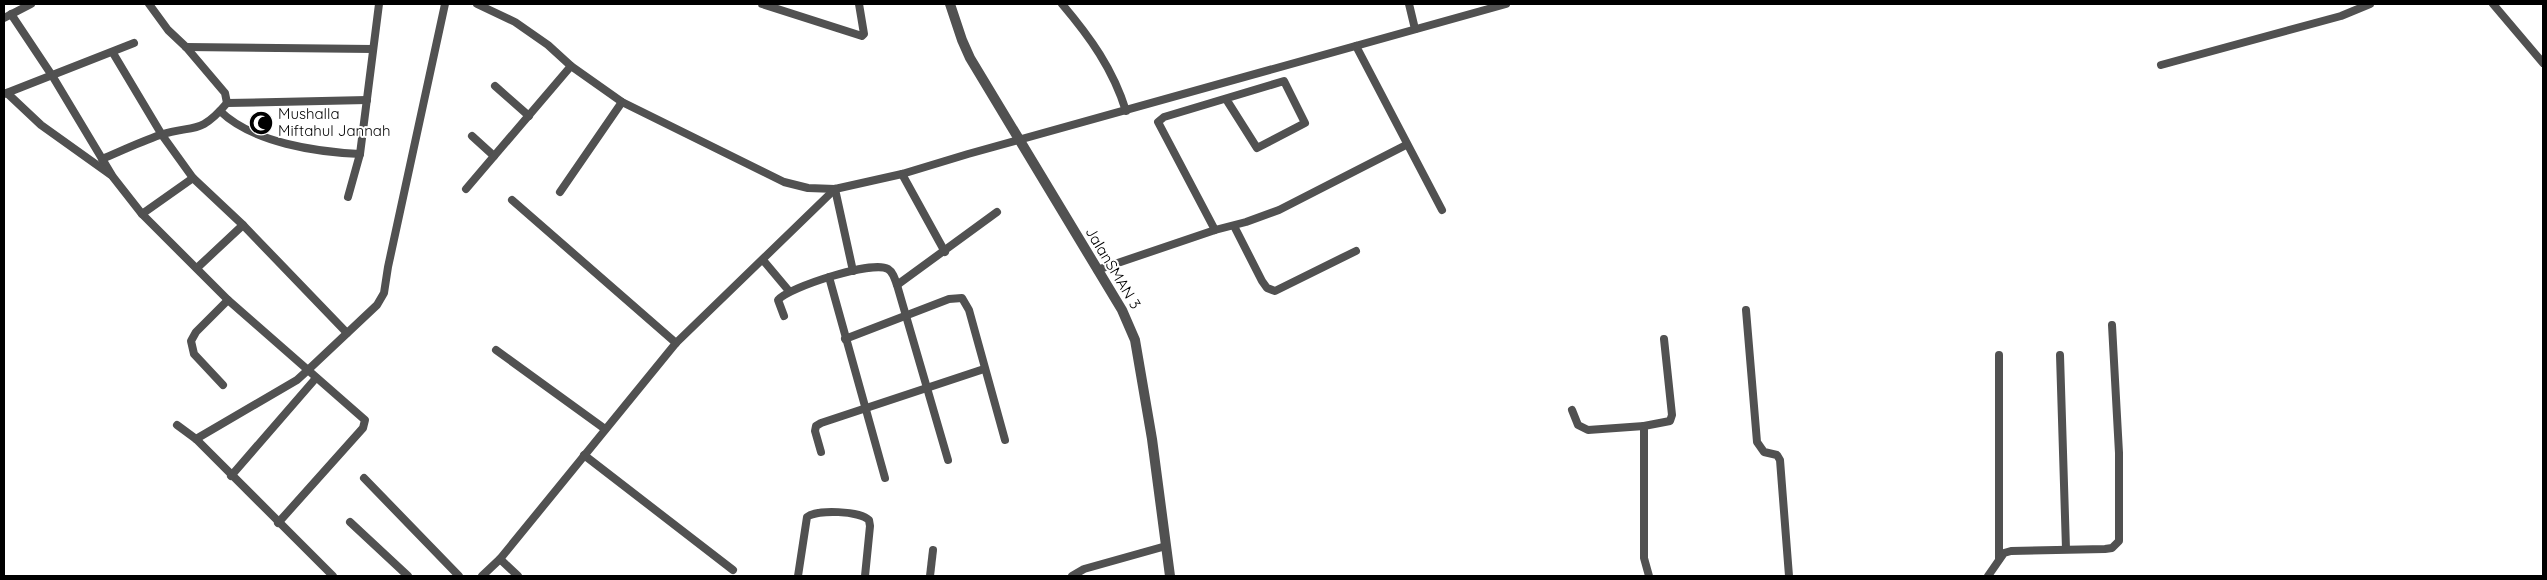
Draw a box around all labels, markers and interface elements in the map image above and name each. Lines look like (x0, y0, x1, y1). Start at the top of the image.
place label: Mushalla Miftahul Jannah (278, 104, 390, 140)
mosque icon: Mushalla Miftahul Jannah (248, 110, 274, 136)
street label: JalanSMAN 3 (1082, 223, 1145, 312)

